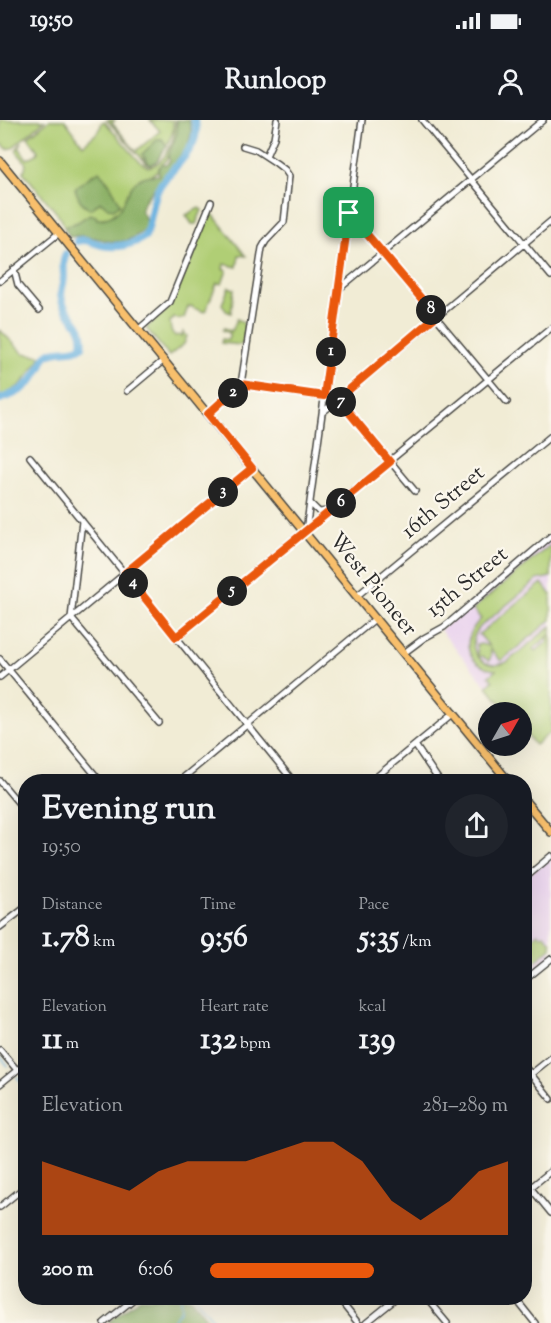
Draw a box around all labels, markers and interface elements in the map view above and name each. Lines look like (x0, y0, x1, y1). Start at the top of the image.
text: 19:50 (30, 5, 73, 37)
text: Runloop (225, 62, 326, 101)
icon: back (24, 65, 57, 98)
icon: person (494, 65, 527, 98)
pin (323, 187, 374, 238)
icon: arrive (332, 196, 365, 229)
pin: 8 (416, 295, 446, 325)
text: 8 (427, 298, 435, 321)
pin: 1 (316, 337, 346, 367)
text: 1 (328, 340, 334, 363)
pin: 2 (218, 378, 248, 408)
text: 2 (229, 381, 237, 404)
pin: 7 (326, 387, 356, 417)
text: 7 (337, 390, 345, 413)
street label: 16th Street (395, 458, 493, 547)
pin: 3 (208, 477, 238, 507)
text: 3 (220, 480, 226, 503)
pin: 6 (326, 488, 356, 518)
text: 6 (337, 491, 345, 514)
street label: West Pioneer (320, 526, 424, 644)
street label: 15th Street (420, 540, 516, 626)
pin: 4 (118, 568, 148, 598)
text: 4 (129, 571, 137, 594)
pin: 5 (217, 576, 247, 606)
text: 5 (229, 579, 235, 602)
north arrow (478, 702, 532, 756)
map controls (478, 702, 532, 756)
text: Evening run (42, 786, 216, 834)
button: share (445, 794, 508, 857)
text: 19:50 (42, 833, 81, 862)
text: Distance (42, 894, 102, 917)
text: Time (200, 894, 236, 917)
text: Pace (359, 894, 389, 917)
text: 1.78 (42, 917, 90, 960)
text: 9:56 (200, 917, 248, 960)
text: 5:35 (359, 917, 399, 960)
text: km (90, 931, 115, 954)
text: /km (399, 931, 431, 954)
text: Elevation (42, 996, 107, 1019)
text: Heart rate (200, 996, 269, 1019)
text: kcal (359, 996, 386, 1019)
text: 11 (42, 1019, 62, 1062)
text: 132 (200, 1019, 237, 1062)
text: 139 (359, 1019, 395, 1062)
text: m (62, 1033, 79, 1056)
text: bpm (237, 1033, 271, 1056)
text: Elevation (42, 1092, 123, 1121)
text: 281–289 m (422, 1092, 508, 1121)
text: 200 m (42, 1256, 93, 1285)
text: 6:06 (138, 1256, 173, 1285)

